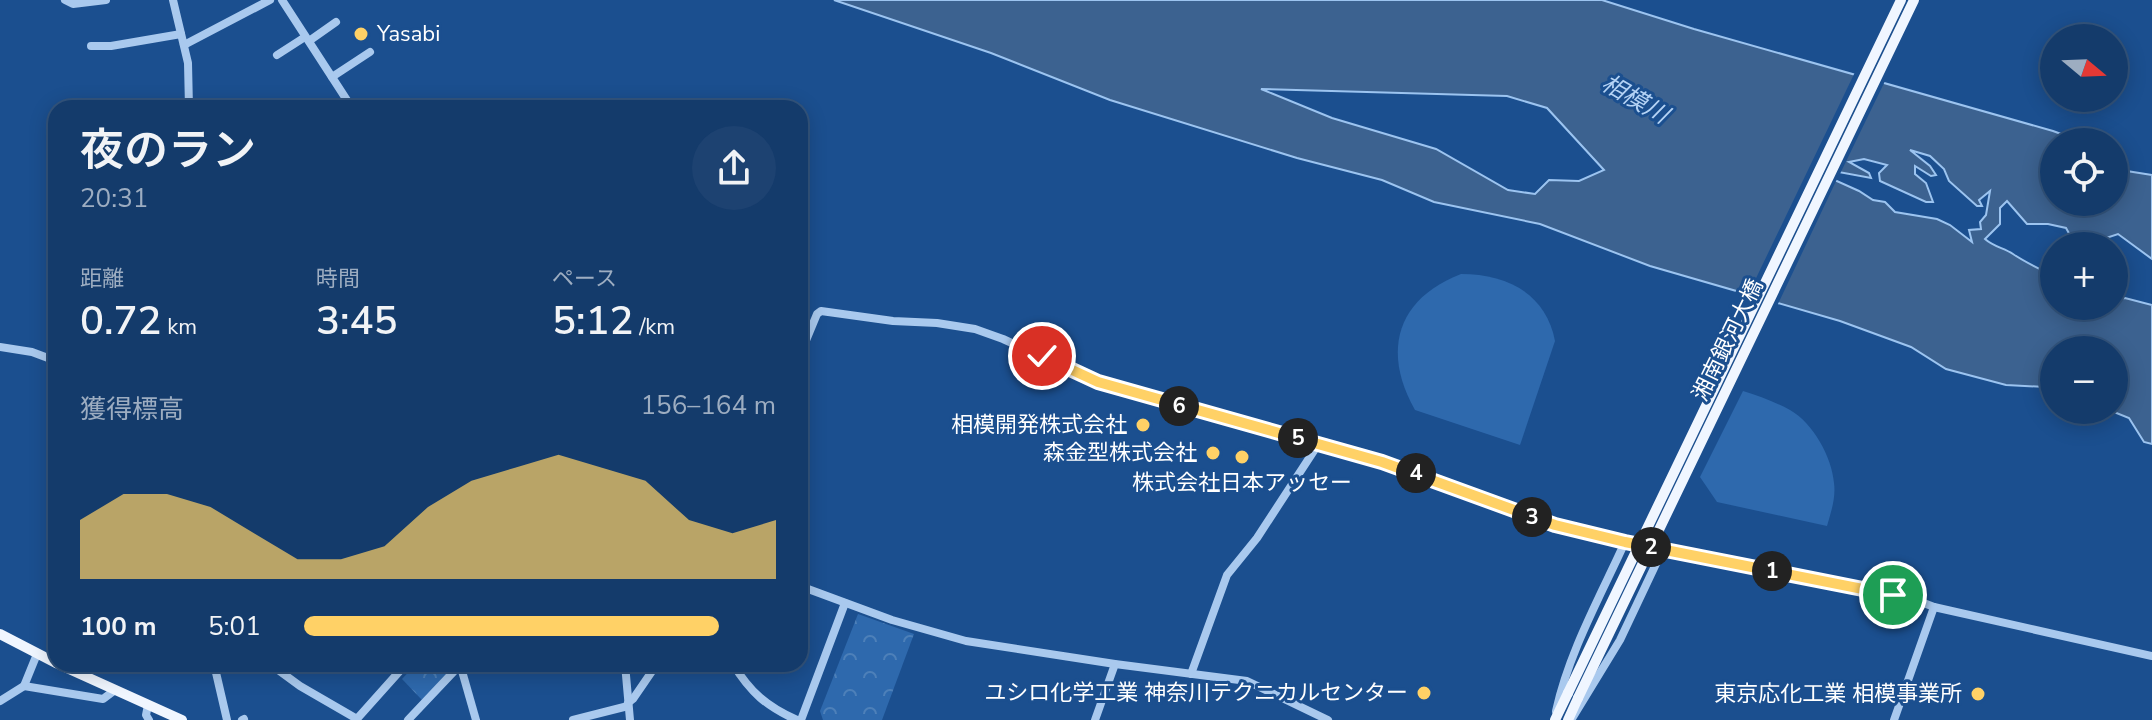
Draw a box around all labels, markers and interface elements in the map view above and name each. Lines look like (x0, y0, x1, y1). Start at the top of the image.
place label: Yasabi (376, 19, 440, 49)
north arrow (2040, 24, 2128, 112)
map controls (2040, 24, 2128, 424)
marker: Yasabi (352, 25, 370, 43)
water label: 相模川 (1596, 67, 1677, 132)
text: 夜のラン (80, 121, 256, 181)
button: share (692, 126, 776, 210)
button: locate (2040, 128, 2128, 216)
text: 20:31 (80, 181, 148, 216)
button: + (2040, 232, 2128, 320)
text: 距離 (80, 264, 124, 294)
text: 時間 (316, 264, 360, 294)
text: ペース (552, 264, 617, 294)
street label: 湘南銀河大橋 (1686, 274, 1770, 406)
text: 0.72 (80, 294, 161, 348)
text: 3:45 (316, 294, 397, 348)
text: 5:12 (552, 294, 633, 348)
text: km (161, 312, 197, 342)
text: /km (633, 312, 675, 342)
pin (1008, 322, 1076, 390)
icon: check (1020, 334, 1064, 378)
button: − (2040, 336, 2128, 424)
pin: 6 (1159, 386, 1199, 426)
text: 156–164 m (640, 388, 776, 423)
text: 6 (1172, 391, 1186, 421)
text: 獲得標高 (80, 392, 184, 427)
place label: 相模開発株式会社 (951, 410, 1127, 440)
marker: 相模開発株式会社 (1134, 416, 1152, 434)
pin: 5 (1278, 418, 1318, 458)
text: 5 (1291, 423, 1305, 453)
place label: 森金型株式会社 (1043, 438, 1197, 468)
marker: 森金型株式会社 (1204, 444, 1222, 462)
marker: 株式会社日本アッセー (1233, 448, 1251, 466)
pin: 4 (1396, 453, 1436, 493)
text: 4 (1409, 458, 1423, 488)
place label: 株式会社日本アッセー (1132, 468, 1352, 498)
pin: 3 (1512, 497, 1552, 537)
text: 3 (1525, 502, 1539, 532)
pin: 2 (1631, 527, 1671, 567)
text: 2 (1644, 532, 1658, 562)
pin: 1 (1752, 551, 1792, 591)
text: 1 (1765, 556, 1779, 586)
pin (1859, 561, 1927, 629)
icon: arrive (1871, 573, 1915, 617)
text: 100 m (80, 609, 157, 644)
text: 5:01 (208, 609, 261, 644)
place label: ユシロ化学工業 神奈川テクニカルセンター (984, 678, 1408, 708)
place label: 東京応化工業 相模事業所 (1714, 679, 1962, 709)
marker: ユシロ化学工業 神奈川テクニカルセンター (1415, 684, 1433, 702)
marker: 東京応化工業 相模事業所 (1969, 685, 1987, 703)

